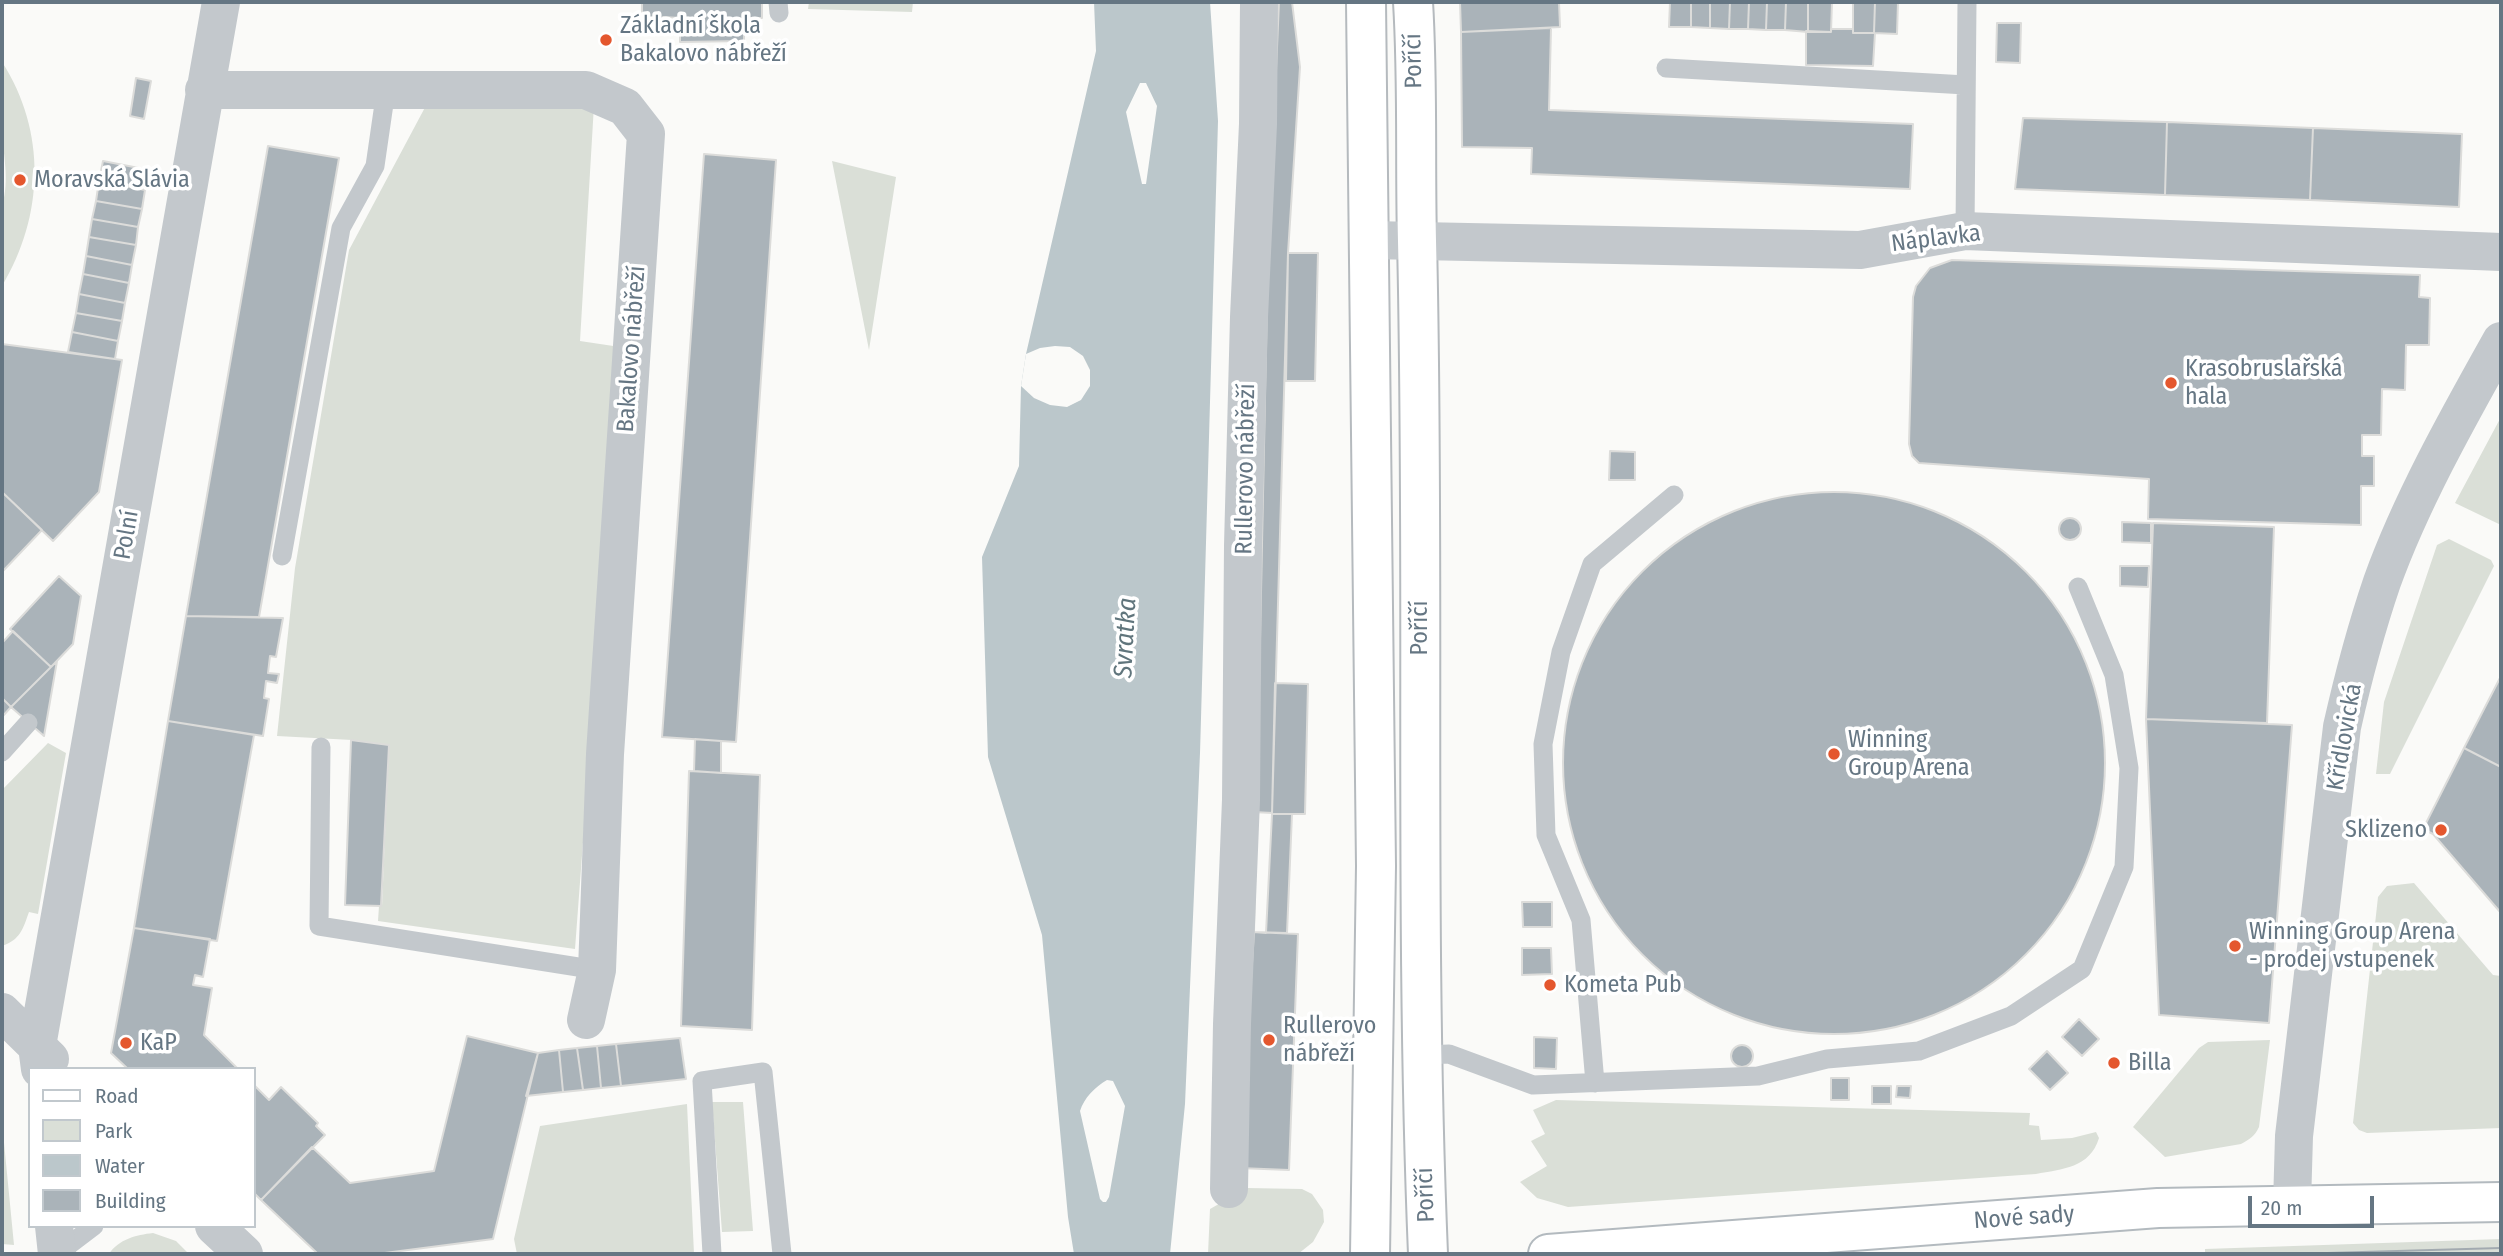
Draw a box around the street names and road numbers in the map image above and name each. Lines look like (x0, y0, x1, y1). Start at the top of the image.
street label: Poříčí (1399, 33, 1429, 89)
street label: Náplavka (1890, 219, 1982, 259)
street label: Bakalovo nábřeží (612, 265, 652, 433)
street label: Rullerovo nábřeží (1230, 383, 1262, 555)
street label: Polní (109, 508, 145, 562)
street label: Poříčí (1406, 600, 1434, 656)
street label: Křídlovická (2321, 681, 2369, 793)
street label: Poříčí (1411, 1167, 1441, 1223)
street label: Nové sady (1973, 1200, 2075, 1236)

